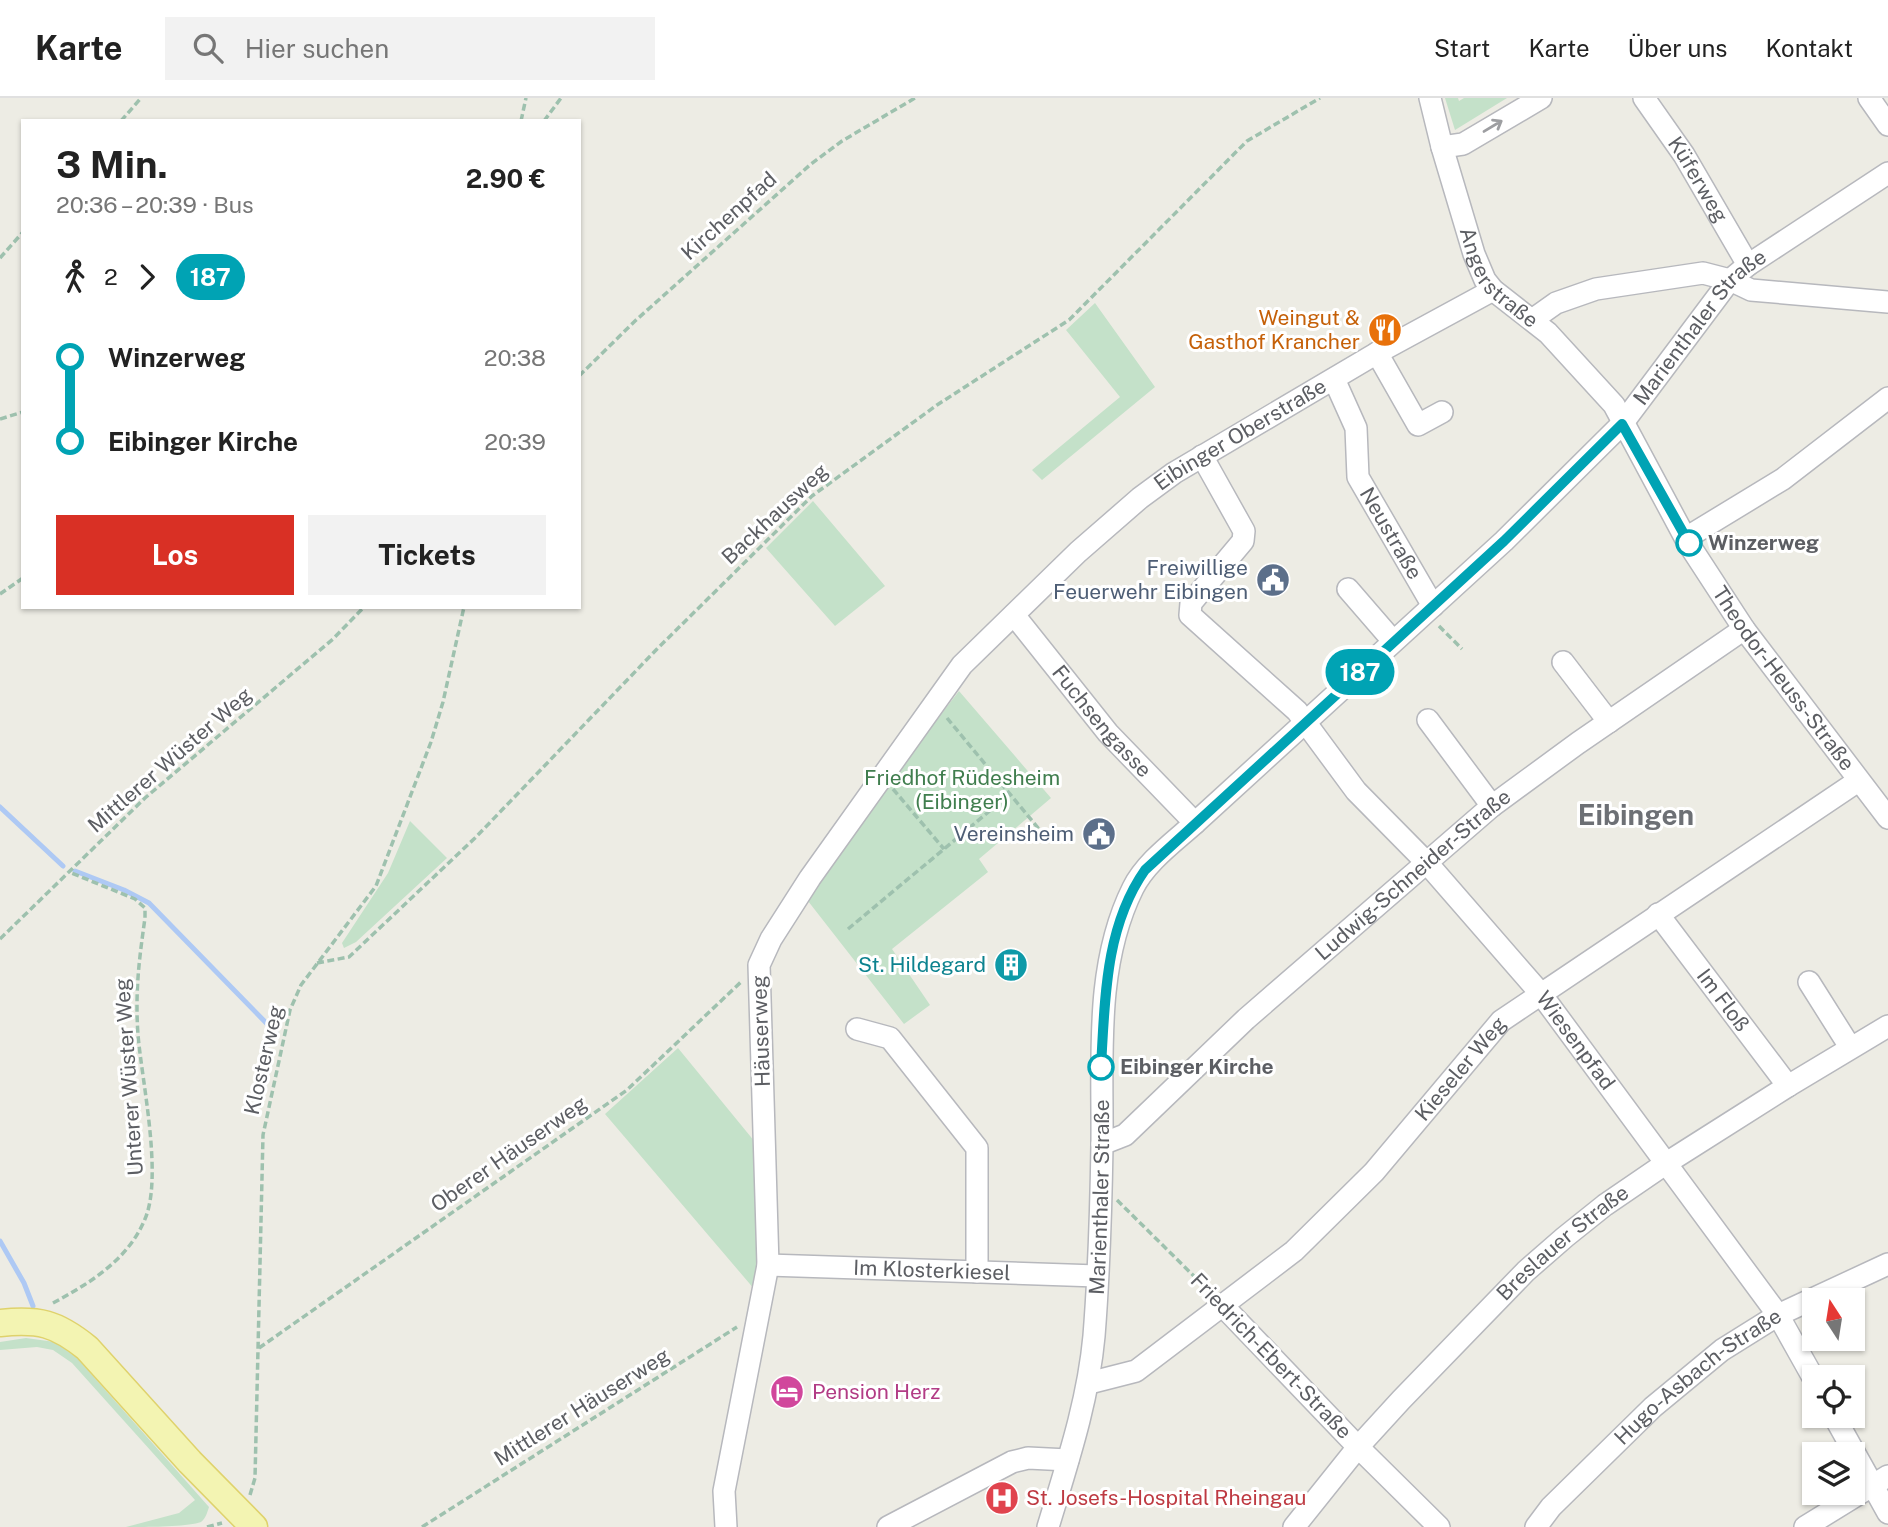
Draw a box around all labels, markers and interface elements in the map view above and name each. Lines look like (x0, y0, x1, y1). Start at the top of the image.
search box (165, 17, 655, 80)
text: Karte (35, 29, 123, 67)
icon: search (189, 29, 227, 67)
text: Hier suchen (245, 33, 389, 64)
text: Start (1434, 34, 1490, 62)
text: Karte (1528, 34, 1590, 62)
text: Über uns (1628, 34, 1727, 62)
text: Kontakt (1765, 34, 1853, 62)
one-way arrow (1482, 119, 1502, 133)
street label: Küferweg (1663, 132, 1734, 227)
text: 3 Min. (56, 142, 168, 187)
text: 2.90 € (466, 163, 546, 194)
street label: Kirchenpfad (676, 166, 782, 265)
text: 20:36 – 20:39 · Bus (56, 191, 254, 218)
street label: Angerstraße (1455, 224, 1543, 333)
street label: Marienthaler Straße (1628, 244, 1771, 410)
icon: walk (56, 258, 94, 296)
icon: forward (128, 258, 166, 296)
text: 2 (104, 263, 118, 290)
text: 187 (190, 263, 231, 291)
place label: Weingut & Gasthof Krancher (1188, 305, 1360, 354)
restaurant icon: Weingut & Gasthof Krancher (1366, 311, 1404, 349)
text: Winzerweg (108, 342, 246, 373)
text: 20:38 (484, 344, 546, 371)
street label: Eibinger Oberstraße (1149, 373, 1330, 495)
text: Eibinger Kirche (108, 426, 298, 457)
text: 20:39 (484, 428, 546, 455)
street label: Backhausweg (716, 458, 833, 569)
street label: Neustraße (1355, 483, 1428, 584)
button: Los (56, 515, 294, 595)
button: Tickets (308, 515, 546, 595)
marker: Winzerweg (1676, 530, 1702, 556)
place label: Winzerweg (1708, 530, 1819, 555)
place label: Freiwillige Feuerwehr Eibingen (1053, 555, 1248, 604)
public building icon: Freiwillige Feuerwehr Eibingen (1254, 561, 1292, 599)
street label: Theodor-Heuss-Straße (1708, 581, 1860, 775)
line badge: 187 (1320, 649, 1400, 695)
text: 187 (1339, 658, 1381, 686)
street label: Fuchsengasse (1047, 660, 1157, 782)
street label: Mittlerer Wüster Weg (83, 682, 257, 838)
park label: Friedhof Rüdesheim (Eibinger) (864, 765, 1060, 814)
street label: Ludwig-Schneider-Straße (1310, 784, 1515, 965)
district label: Eibingen (1578, 798, 1694, 831)
public building icon: Vereinsheim (1080, 815, 1118, 853)
place label: Vereinsheim (954, 821, 1074, 846)
building icon: St. Hildegard (992, 946, 1030, 984)
place label: St. Hildegard (858, 952, 986, 977)
street label: Im Floß (1692, 964, 1755, 1036)
street label: Häuserweg (746, 975, 775, 1087)
street label: Unterer Wüster Weg (109, 977, 148, 1177)
street label: Wiesenpfad (1531, 986, 1621, 1095)
street label: Klosterweg (239, 1003, 288, 1117)
street label: Kieseler Weg (1409, 1011, 1511, 1126)
marker: Eibinger Kirche (1088, 1054, 1114, 1080)
place label: Eibinger Kirche (1120, 1054, 1274, 1079)
street label: Oberer Häuserweg (426, 1090, 592, 1217)
street label: Marienthaler Straße (1084, 1099, 1114, 1295)
street label: Breslauer Straße (1491, 1180, 1633, 1306)
street label: Im Klosterkiesel (853, 1255, 1011, 1285)
street label: Friedrich-Ebert-Straße (1186, 1268, 1357, 1444)
north arrow (1802, 1288, 1866, 1351)
map controls (1802, 1288, 1865, 1505)
street label: Hugo-Asbach-Straße (1609, 1303, 1786, 1450)
street label: Mittlerer Häuserweg (489, 1342, 674, 1471)
button: locate (1802, 1365, 1865, 1428)
hotel icon: Pension Herz (768, 1373, 806, 1411)
place label: Pension Herz (812, 1379, 940, 1404)
button: layers (1802, 1442, 1865, 1505)
hospital icon: St. Josefs-Hospital Rheingau (983, 1479, 1021, 1517)
place label: St. Josefs-Hospital Rheingau (1026, 1485, 1306, 1510)

